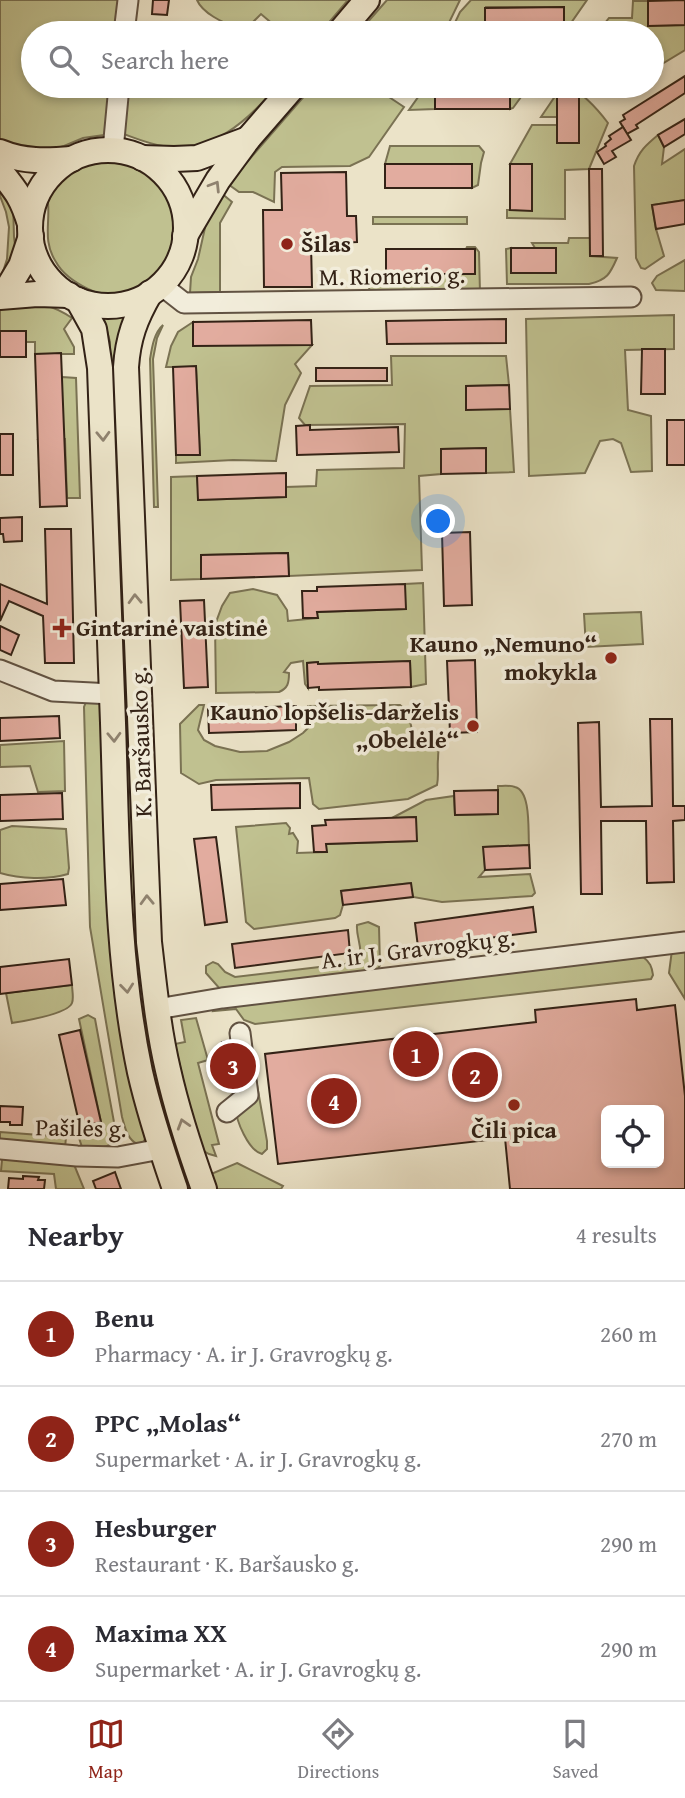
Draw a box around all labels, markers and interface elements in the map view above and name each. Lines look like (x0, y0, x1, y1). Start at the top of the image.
search box (21, 21, 664, 98)
text: Search here (101, 40, 229, 79)
icon: search (45, 41, 83, 79)
one-way arrow (206, 181, 219, 194)
place label: Šilas (301, 226, 351, 261)
marker: Šilas (279, 236, 295, 252)
street label: M. Riomerio g. (319, 257, 465, 294)
one-way arrow (95, 431, 110, 442)
your location (421, 504, 455, 538)
one-way arrow (128, 594, 143, 605)
place label: Gintarinė vaistinė (76, 610, 268, 645)
marker: Gintarinė vaistinė (54, 620, 70, 636)
place label: Kauno „Nemuno“ mokykla (410, 626, 598, 689)
marker: Kauno „Nemuno“ mokykla (603, 650, 619, 666)
street label: K. Baršausko g. (120, 666, 161, 818)
place label: Kauno lopšelis-darželis „Obelėlė“ (210, 694, 459, 757)
marker: Kauno lopšelis-darželis „Obelėlė“ (465, 718, 481, 734)
one-way arrow (106, 731, 121, 742)
one-way arrow (139, 894, 155, 905)
street label: A. ir J. Gravrogkų g. (319, 919, 517, 978)
one-way arrow (119, 982, 134, 994)
pin: 1 (393, 1028, 439, 1080)
pin: 3 (210, 1040, 256, 1092)
pin: 2 (452, 1049, 498, 1101)
pin: 4 (311, 1075, 357, 1127)
marker: Čili pica (506, 1097, 522, 1113)
map controls (601, 1105, 664, 1168)
button: locate (601, 1105, 664, 1168)
street label: Pašilės g. (35, 1109, 127, 1146)
place label: Čili pica (471, 1112, 558, 1147)
one-way arrow (176, 1118, 191, 1130)
text: Nearby (28, 1213, 124, 1257)
text: 4 results (576, 1218, 657, 1251)
text: Benu (95, 1298, 154, 1337)
text: 1 (45, 1317, 57, 1350)
text: 260 m (600, 1317, 657, 1350)
text: Pharmacy · A. ir J. Gravrogkų g. (95, 1337, 393, 1370)
text: PPC „Molas“ (95, 1403, 241, 1442)
text: 2 (45, 1422, 57, 1455)
text: 270 m (600, 1422, 657, 1455)
text: Supermarket · A. ir J. Gravrogkų g. (95, 1442, 421, 1475)
text: Hesburger (95, 1508, 216, 1547)
text: 3 (45, 1527, 57, 1560)
text: 290 m (600, 1527, 657, 1560)
text: Restaurant · K. Baršausko g. (95, 1547, 359, 1580)
text: Maxima XX (95, 1613, 227, 1652)
text: 4 (45, 1632, 57, 1665)
text: 290 m (600, 1632, 657, 1665)
text: Supermarket · A. ir J. Gravrogkų g. (95, 1652, 421, 1685)
tab: Map (87, 1715, 125, 1785)
tab: Directions (298, 1715, 379, 1785)
tab: Saved (552, 1715, 598, 1785)

